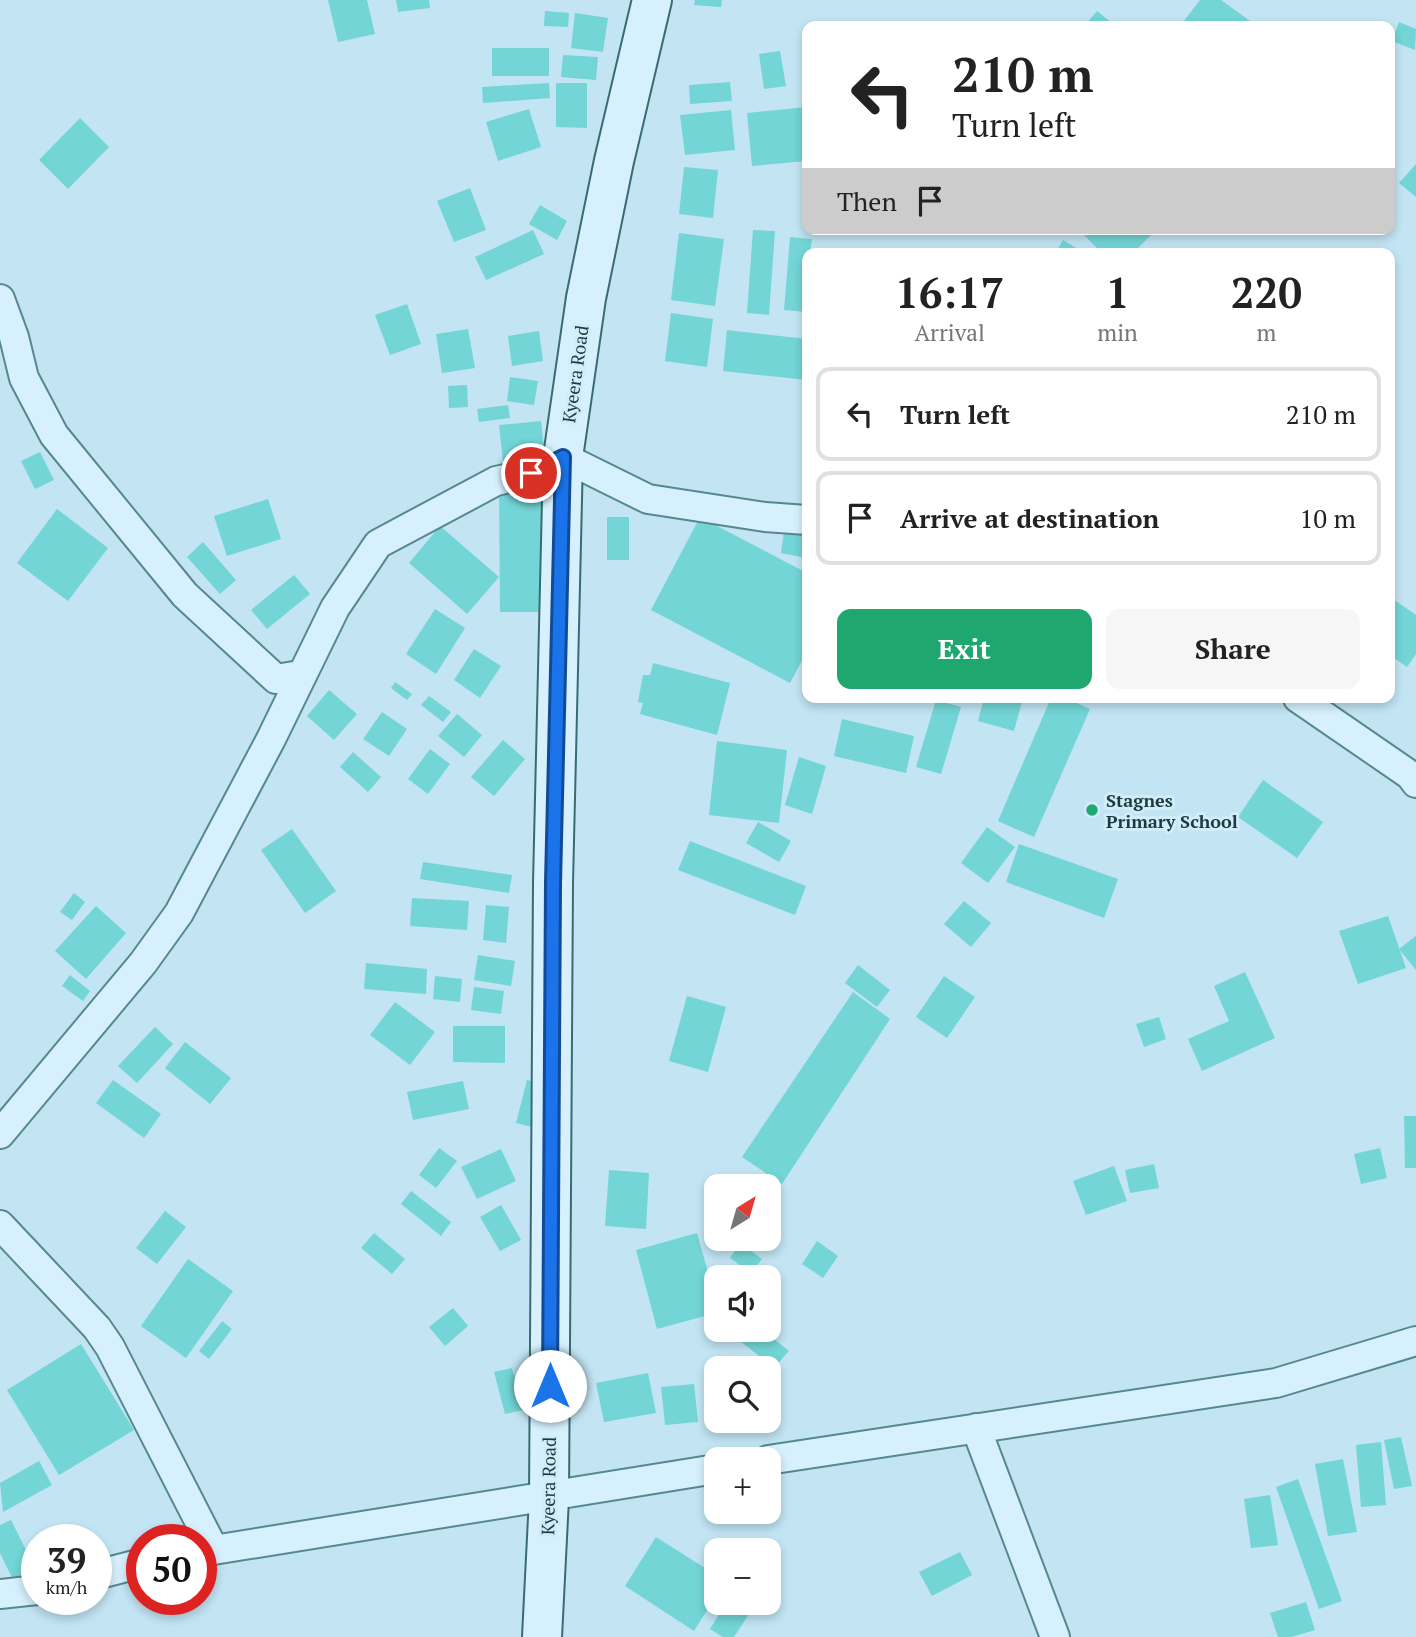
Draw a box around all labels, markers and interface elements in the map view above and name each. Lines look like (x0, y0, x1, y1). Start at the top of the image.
text: 210 m (952, 41, 1094, 106)
icon: left (837, 49, 928, 140)
text: Turn left (952, 104, 1076, 146)
icon: arrive (911, 182, 949, 220)
text: Then (837, 184, 897, 218)
text: 16:17 (895, 264, 1004, 320)
text: 1 (1106, 264, 1129, 320)
text: 220 (1231, 264, 1302, 320)
text: Arrival (914, 317, 985, 348)
text: min (1097, 317, 1138, 348)
text: m (1256, 317, 1276, 348)
street label: Kyeera Road (556, 324, 594, 424)
icon: left (841, 395, 879, 433)
text: Turn left (900, 397, 1010, 431)
text: 210 m (1286, 397, 1356, 431)
pin (501, 443, 561, 503)
icon: arrive (512, 454, 550, 492)
icon: arrive (841, 499, 879, 537)
text: Arrive at destination (900, 501, 1159, 535)
text: 10 m (1300, 501, 1356, 535)
button: Exit (837, 609, 1092, 689)
button: Share (1106, 609, 1360, 689)
place label: Stagnes Primary School (1106, 788, 1238, 833)
marker: Stagnes Primary School (1084, 802, 1100, 818)
north arrow (704, 1174, 780, 1251)
map controls (704, 1174, 781, 1615)
button: sound (704, 1265, 781, 1342)
position arrow (513, 1349, 587, 1423)
button: search (704, 1356, 781, 1433)
street label: Kyeera Road (535, 1437, 561, 1535)
button: + (704, 1447, 781, 1524)
speed limit sign: 50 (126, 1524, 217, 1615)
text: 39 (47, 1537, 86, 1583)
button: − (704, 1538, 781, 1615)
text: km/h (46, 1575, 87, 1599)

